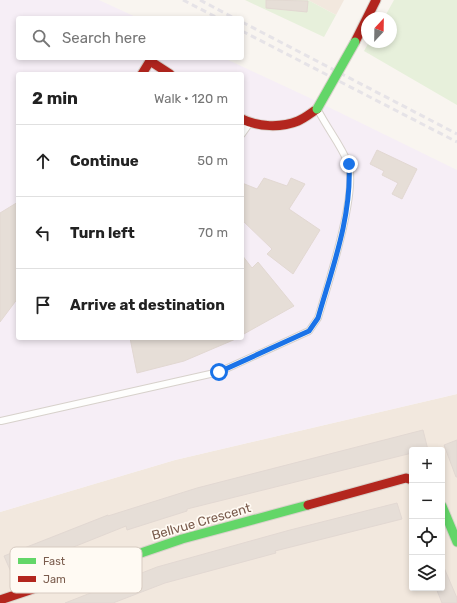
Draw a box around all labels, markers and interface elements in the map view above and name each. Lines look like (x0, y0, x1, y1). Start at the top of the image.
north arrow (361, 12, 397, 48)
search box (16, 16, 244, 60)
icon: search (30, 27, 52, 49)
text: Search here (62, 29, 146, 47)
text: 2 min (32, 88, 78, 108)
text: Walk · 120 m (154, 91, 228, 106)
icon: ahead (32, 150, 54, 172)
text: Continue (70, 152, 139, 170)
text: 50 m (197, 153, 228, 168)
route end (340, 155, 358, 173)
icon: left (32, 222, 54, 244)
text: Turn left (70, 224, 135, 242)
text: 70 m (198, 225, 228, 240)
icon: arrive (32, 294, 54, 316)
text: Arrive at destination (70, 296, 225, 314)
route start (210, 363, 228, 381)
map controls (409, 447, 445, 591)
button: + (409, 447, 445, 483)
button: − (409, 483, 445, 519)
street label: Bellvue Crescent (150, 500, 252, 543)
button: locate (409, 519, 445, 555)
legend (10, 547, 142, 593)
text: Fast (43, 555, 66, 568)
button: layers (409, 555, 445, 591)
text: Jam (43, 573, 66, 586)

